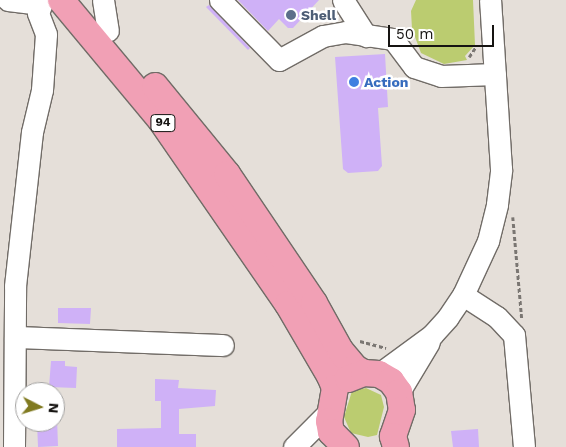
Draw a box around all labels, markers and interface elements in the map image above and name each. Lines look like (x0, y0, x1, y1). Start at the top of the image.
place label: Shell (301, 7, 336, 23)
marker: Shell (285, 9, 297, 21)
scale bar (391, 15, 497, 47)
text: 50 m (396, 25, 433, 43)
place label: Action (364, 74, 408, 90)
marker: Action (348, 76, 360, 88)
road number: 94 (149, 114, 177, 132)
north arrow (15, 382, 65, 432)
text: N (46, 402, 62, 414)

